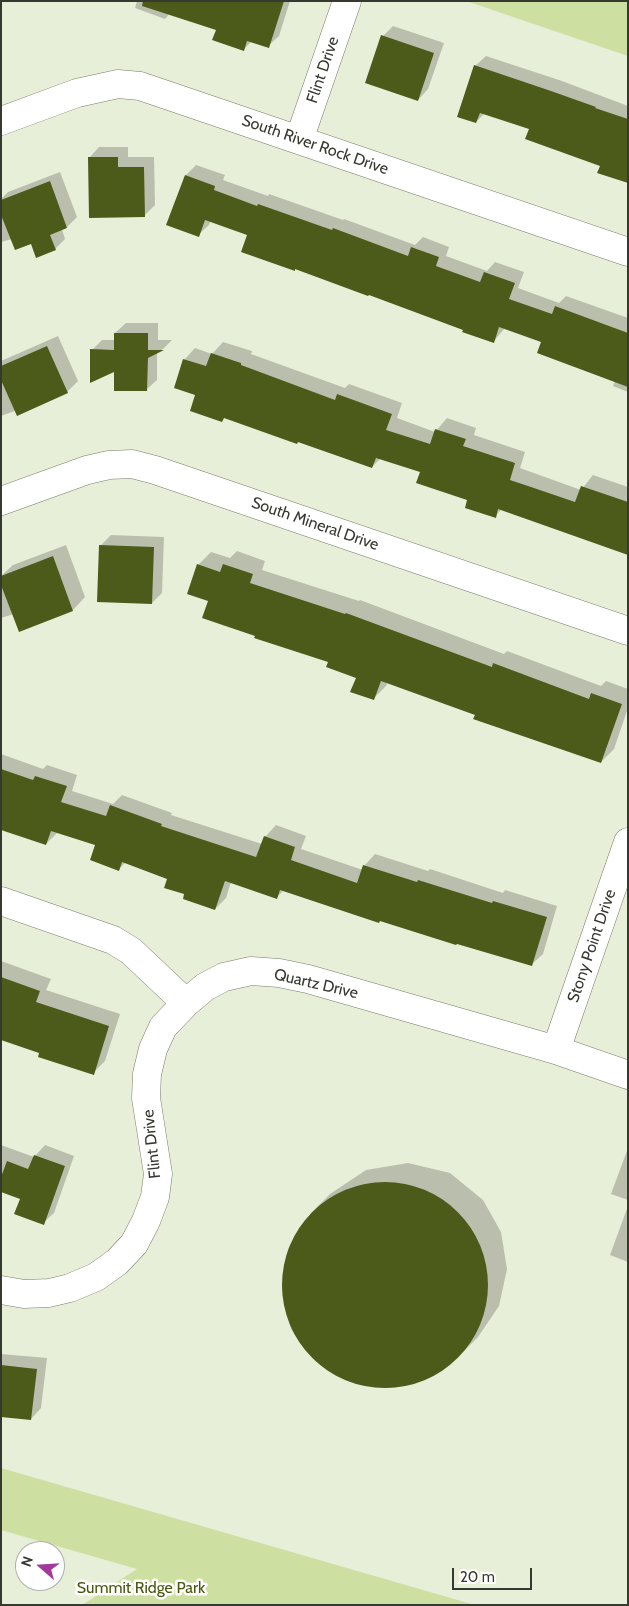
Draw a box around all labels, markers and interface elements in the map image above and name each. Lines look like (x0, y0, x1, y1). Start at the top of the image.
street label: Flint Drive (303, 34, 343, 106)
street label: South River Rock Drive (239, 111, 391, 179)
street label: South Mineral Drive (249, 493, 381, 555)
street label: Stony Point Drive (564, 887, 620, 1005)
street label: Quartz Drive (272, 965, 360, 1003)
street label: Flint Drive (139, 1109, 165, 1179)
north arrow (15, 1541, 65, 1591)
text: N (17, 1554, 37, 1569)
scale bar (454, 1558, 534, 1590)
text: 20 m (460, 1568, 495, 1586)
park label: Summit Ridge Park (77, 1578, 205, 1598)

